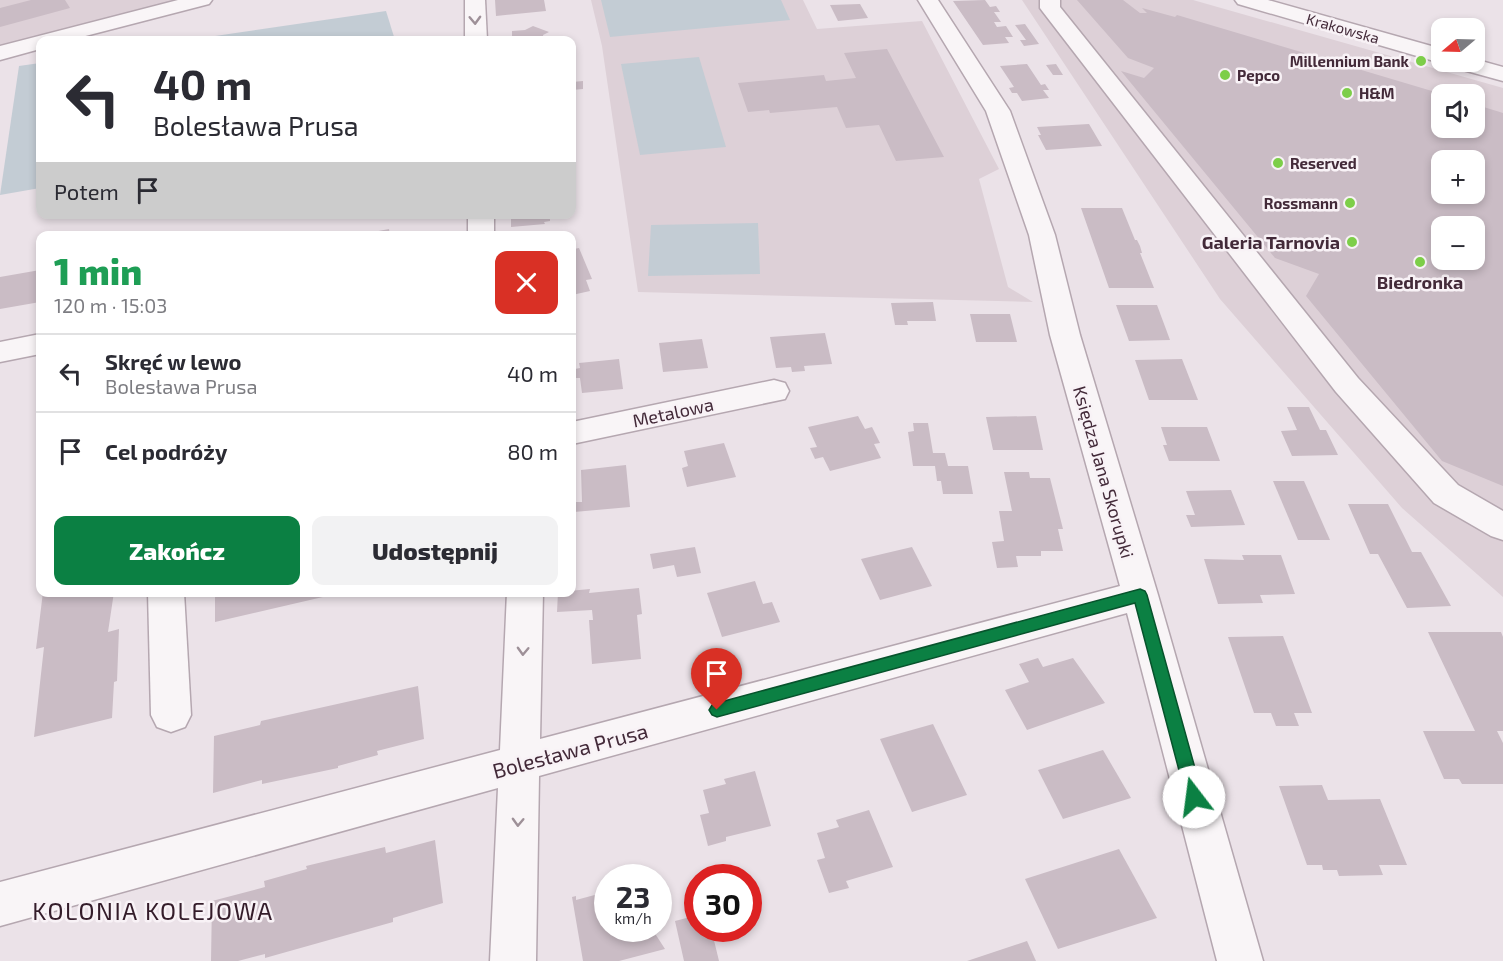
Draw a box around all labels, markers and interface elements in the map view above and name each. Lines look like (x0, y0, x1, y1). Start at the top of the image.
street label: Krakowska (1305, 9, 1381, 47)
one-way arrow (469, 16, 481, 25)
north arrow (1431, 18, 1485, 72)
map controls (1431, 18, 1485, 270)
place label: Millennium Bank (1290, 52, 1410, 70)
marker: Millennium Bank (1414, 54, 1428, 68)
text: 40 m (153, 58, 252, 108)
icon: left (54, 60, 132, 138)
place label: Pepco (1237, 66, 1280, 84)
marker: Pepco (1218, 68, 1232, 82)
place label: H&M (1359, 84, 1395, 102)
button: sound (1431, 84, 1485, 138)
marker: H&M (1340, 86, 1354, 100)
text: Bolesława Prusa (153, 109, 359, 141)
button: + (1431, 150, 1485, 204)
place label: Reserved (1290, 154, 1357, 172)
marker: Reserved (1271, 156, 1285, 170)
icon: arrive (131, 174, 164, 207)
text: Potem (54, 178, 119, 204)
place label: Rossmann (1264, 194, 1338, 212)
marker: Rossmann (1343, 196, 1357, 210)
button: − (1431, 216, 1485, 270)
place label: Galeria Tarnovia (1202, 231, 1340, 253)
marker: Galeria Tarnovia (1345, 235, 1359, 249)
text: 1 min (54, 249, 142, 292)
button: close (495, 251, 558, 314)
marker: Biedronka (1413, 255, 1427, 269)
place label: Biedronka (1377, 271, 1463, 293)
text: 120 m · 15:03 (54, 293, 167, 317)
text: Skręć w lewo (105, 348, 242, 374)
icon: left (54, 357, 87, 390)
text: 40 m (507, 360, 558, 386)
text: Bolesława Prusa (105, 374, 257, 398)
street label: Księdza Jana Skorupki (1069, 383, 1139, 561)
street label: Metalowa (630, 393, 716, 431)
icon: arrive (54, 435, 87, 468)
text: Cel podróży (105, 438, 227, 464)
text: 80 m (507, 438, 558, 464)
button: Zakończ (54, 516, 300, 585)
button: Udostępnij (312, 516, 558, 585)
one-way arrow (517, 646, 529, 655)
pin (691, 648, 742, 710)
icon: arrive (700, 657, 733, 690)
street label: Bolesława Prusa (489, 717, 651, 783)
position arrow (1162, 765, 1226, 829)
one-way arrow (511, 818, 524, 827)
speed limit sign: 30 (684, 864, 762, 942)
text: 23 (616, 878, 650, 914)
district label: KOLONIA KOLEJOWA (32, 896, 274, 925)
text: km/h (614, 909, 652, 927)

